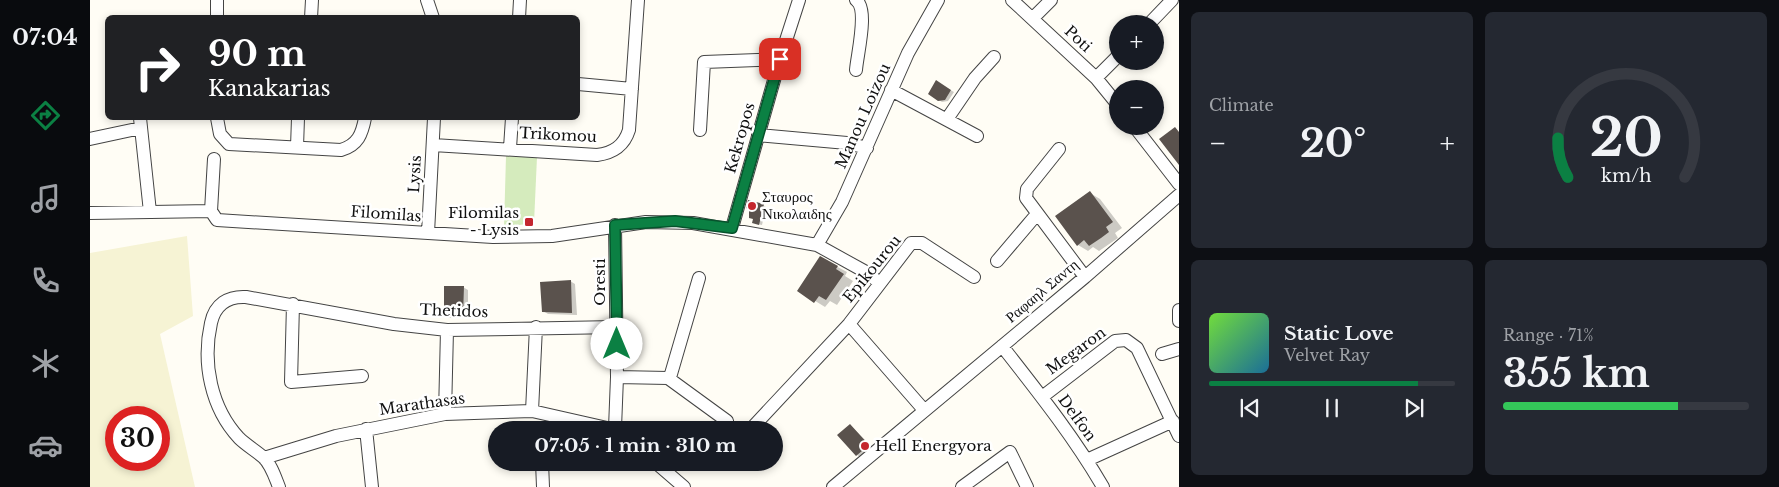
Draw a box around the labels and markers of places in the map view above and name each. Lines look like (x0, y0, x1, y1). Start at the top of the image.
pin (759, 38, 801, 80)
place label: Σταυρος Νικολαιδης (762, 187, 832, 223)
marker: Σταυρος Νικολαιδης (746, 200, 758, 212)
place label: Filomilas - Lysis (448, 203, 519, 239)
marker: Filomilas - Lysis (523, 216, 535, 228)
place label: Hell Energyora (875, 436, 992, 455)
marker: Hell Energyora (859, 440, 871, 452)

